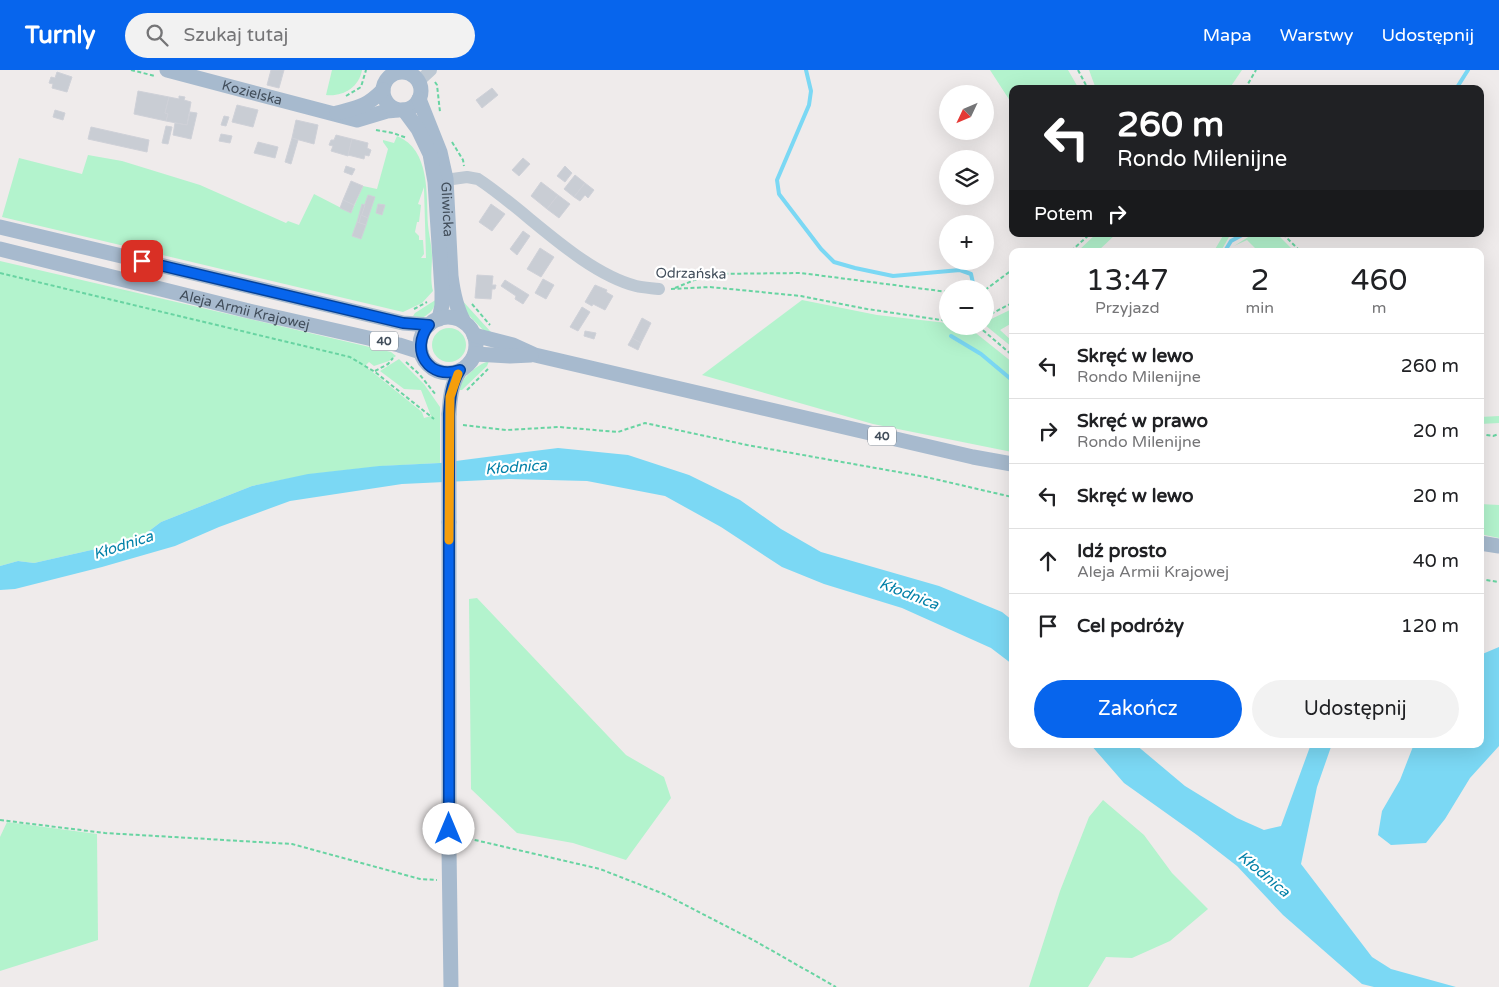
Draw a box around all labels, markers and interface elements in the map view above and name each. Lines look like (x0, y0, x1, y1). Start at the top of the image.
search box (125, 13, 475, 58)
text: Turnly (25, 21, 95, 50)
icon: search (143, 21, 171, 49)
text: Szukaj tutaj (183, 24, 288, 46)
text: Mapa (1203, 24, 1252, 46)
text: Warstwy (1280, 24, 1353, 46)
text: Udostępnij (1381, 24, 1474, 46)
street label: Kozielska (220, 77, 284, 109)
north arrow (939, 85, 994, 140)
map controls (939, 85, 994, 335)
text: 260 m (1117, 104, 1224, 146)
icon: left (1034, 105, 1099, 170)
text: Rondo Milenijne (1117, 146, 1287, 172)
button: layers (939, 150, 994, 205)
street label: Gliwicka (437, 181, 457, 237)
icon: right (1103, 200, 1131, 228)
text: Potem (1034, 203, 1093, 225)
button: + (939, 215, 994, 270)
pin (121, 240, 163, 282)
icon: arrive (128, 247, 156, 275)
text: 13:47 (1086, 262, 1169, 299)
text: 2 (1250, 262, 1269, 299)
text: 460 (1351, 262, 1407, 299)
street label: Odrzańska (655, 264, 727, 283)
button: − (939, 280, 994, 335)
street label: Aleja Armii Krajowej (178, 286, 311, 333)
text: Przyjazd (1095, 298, 1160, 318)
text: min (1246, 298, 1274, 318)
text: m (1372, 298, 1386, 318)
road number: 40 (370, 332, 398, 350)
text: Skręć w lewo (1077, 345, 1194, 367)
icon: left (1034, 352, 1062, 380)
text: 260 m (1401, 355, 1459, 377)
text: Rondo Milenijne (1077, 367, 1201, 387)
text: Skręć w prawo (1077, 410, 1208, 432)
icon: right (1034, 417, 1062, 445)
text: 20 m (1413, 420, 1459, 442)
road number: 40 (868, 426, 896, 446)
text: Rondo Milenijne (1077, 432, 1201, 452)
water label: Kłodnica (485, 456, 548, 478)
icon: left (1034, 482, 1062, 510)
text: Skręć w lewo (1077, 485, 1194, 507)
text: 20 m (1413, 485, 1459, 507)
water label: Kłodnica (91, 527, 156, 563)
text: Idź prosto (1077, 540, 1167, 562)
icon: ahead (1034, 547, 1062, 575)
text: 40 m (1413, 550, 1459, 572)
text: Aleja Armii Krajowej (1077, 562, 1229, 582)
water label: Kłodnica (877, 575, 942, 614)
icon: arrive (1034, 612, 1062, 640)
text: Cel podróży (1077, 615, 1184, 637)
text: 120 m (1401, 615, 1459, 637)
button: Zakończ (1034, 680, 1242, 738)
button: Udostępnij (1252, 680, 1459, 738)
position arrow (422, 802, 474, 854)
water label: Kłodnica (1235, 847, 1294, 901)

